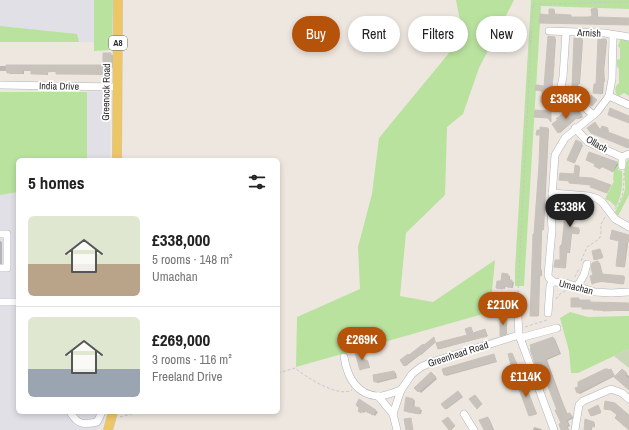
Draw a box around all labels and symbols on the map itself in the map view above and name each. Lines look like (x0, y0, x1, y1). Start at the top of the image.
street label: Arnish (576, 26, 601, 40)
road number: A8 (109, 36, 127, 50)
street label: Greenock Road (99, 63, 113, 121)
street label: India Drive (39, 79, 80, 93)
pin: £368K (538, 86, 594, 120)
street label: Ollach (584, 133, 610, 155)
pin: £338K (542, 194, 598, 228)
street label: Umachan (557, 276, 595, 298)
pin: £210K (475, 292, 531, 326)
pin: £269K (334, 327, 390, 361)
street label: Greenhead Road (426, 338, 490, 370)
pin: £114K (498, 364, 554, 398)

